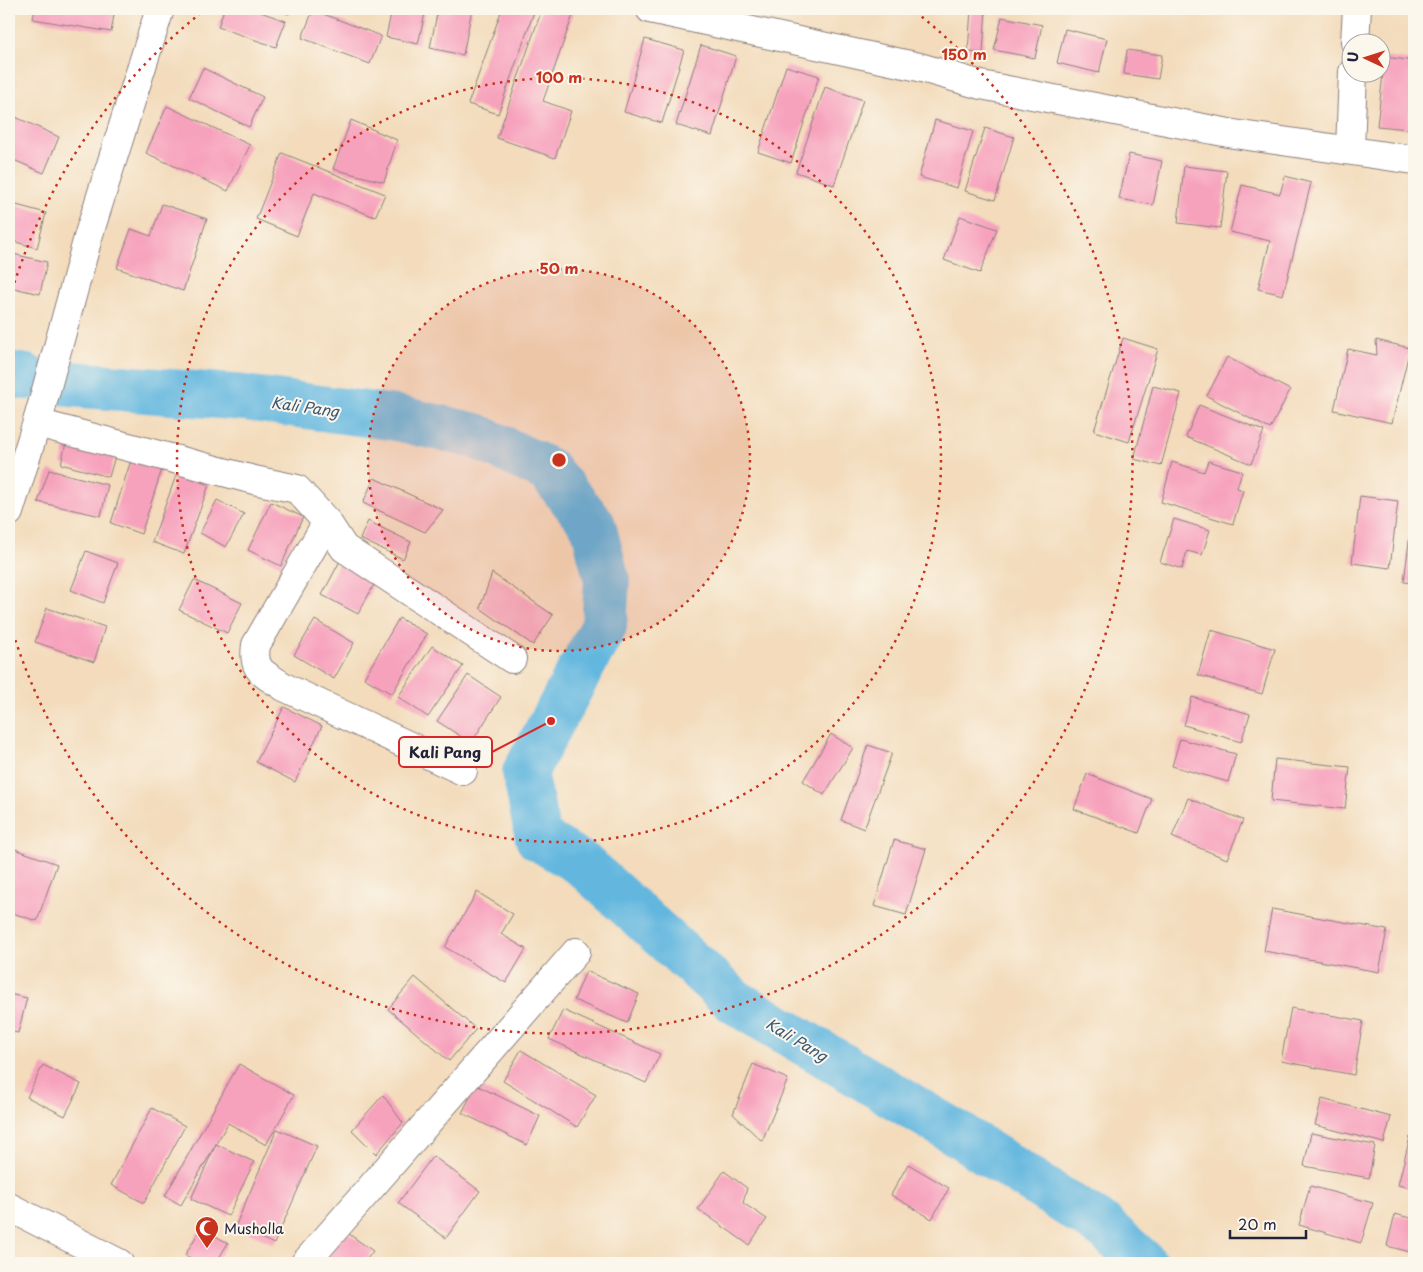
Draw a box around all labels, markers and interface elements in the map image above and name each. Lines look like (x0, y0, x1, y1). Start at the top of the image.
north arrow (1340, 32, 1390, 82)
text: 150 m (941, 42, 987, 65)
text: U (1342, 51, 1363, 63)
text: 100 m (536, 65, 582, 88)
text: 50 m (540, 256, 578, 279)
water label: Kali Pang (270, 390, 342, 422)
centre of rings (550, 451, 568, 469)
callout: Kali Pang (399, 737, 492, 767)
text: Kali Pang (409, 740, 481, 763)
water label: Kali Pang (762, 1012, 833, 1067)
scale bar (1230, 1207, 1307, 1239)
text: 20 m (1238, 1212, 1277, 1235)
mosque icon: Musholla (194, 1215, 220, 1249)
place label: Musholla (224, 1218, 284, 1239)

